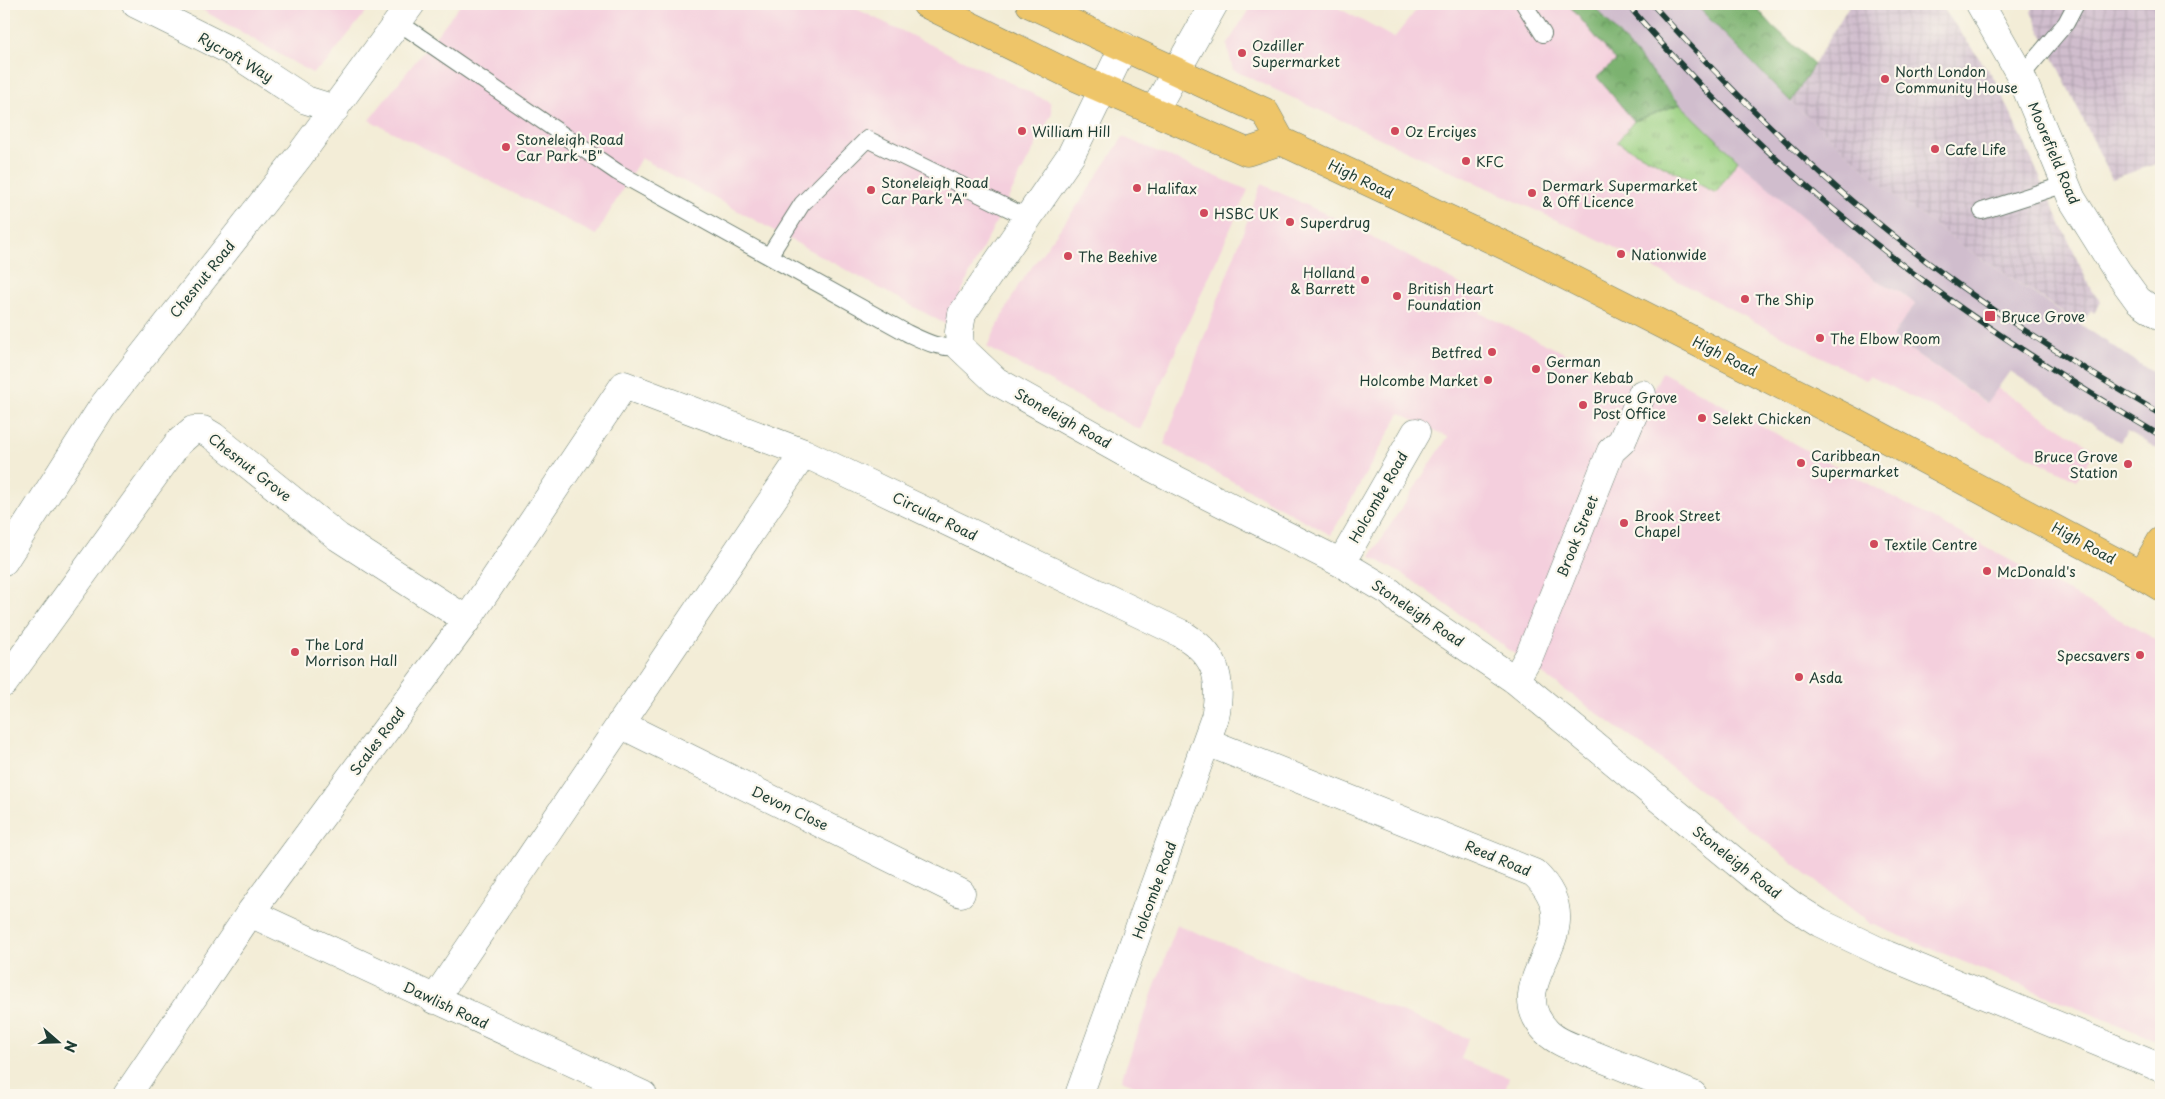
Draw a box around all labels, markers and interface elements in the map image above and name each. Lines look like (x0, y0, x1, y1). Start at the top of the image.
street label: Rycroft Way (195, 27, 277, 87)
place label: Ozdiller Supermarket (1252, 35, 1340, 72)
marker: Ozdiller Supermarket (1236, 47, 1248, 59)
place label: North London Community House (1895, 61, 2018, 98)
marker: North London Community House (1879, 73, 1891, 85)
street label: Moorefield Road (2023, 99, 2085, 207)
place label: William Hill (1032, 121, 1110, 142)
place label: Oz Erciyes (1405, 121, 1476, 142)
marker: William Hill (1016, 125, 1028, 137)
marker: Oz Erciyes (1389, 125, 1401, 137)
place label: Stoneleigh Road Car Park "B" (516, 129, 624, 166)
place label: Cafe Life (1945, 139, 2006, 160)
marker: Stoneleigh Road Car Park "B" (500, 141, 512, 153)
marker: Cafe Life (1929, 143, 1941, 155)
place label: KFC (1476, 151, 1504, 172)
street label: High Road (1325, 154, 1397, 204)
marker: KFC (1460, 155, 1472, 167)
place label: Stoneleigh Road Car Park "A" (881, 172, 989, 209)
place label: Dermark Supermarket & Off Licence (1542, 175, 1698, 212)
place label: Halifax (1147, 178, 1197, 199)
marker: Halifax (1131, 182, 1143, 194)
marker: Stoneleigh Road Car Park "A" (865, 184, 877, 196)
marker: Dermark Supermarket & Off Licence (1526, 187, 1538, 199)
place label: HSBC UK (1214, 203, 1279, 224)
marker: HSBC UK (1198, 207, 1210, 219)
place label: Superdrug (1300, 212, 1370, 233)
marker: Superdrug (1284, 216, 1296, 228)
street label: Chesnut Road (164, 236, 240, 322)
place label: Nationwide (1631, 244, 1707, 265)
place label: The Beehive (1078, 246, 1158, 267)
marker: Nationwide (1615, 248, 1627, 260)
marker: The Beehive (1062, 250, 1074, 262)
place label: Holland & Barrett (1290, 262, 1355, 299)
marker: Holland & Barrett (1359, 274, 1371, 286)
place label: British Heart Foundation (1407, 278, 1494, 315)
place label: The Ship (1755, 289, 1814, 310)
marker: British Heart Foundation (1391, 290, 1403, 302)
marker: The Ship (1739, 293, 1751, 305)
place label: Bruce Grove (2001, 306, 2085, 327)
marker: Bruce Grove (1983, 309, 1997, 323)
place label: The Elbow Room (1830, 328, 1940, 349)
street label: High Road (1689, 331, 1761, 381)
marker: The Elbow Room (1814, 332, 1826, 344)
place label: Betfred (1431, 342, 1482, 363)
marker: Betfred (1486, 346, 1498, 358)
place label: German Doner Kebab (1546, 351, 1634, 388)
marker: German Doner Kebab (1530, 363, 1542, 375)
place label: Holcombe Market (1360, 370, 1478, 391)
marker: Holcombe Market (1482, 374, 1494, 386)
street label: Stoneleigh Road (1011, 383, 1115, 453)
place label: Bruce Grove Post Office (1593, 387, 1677, 424)
marker: Bruce Grove Post Office (1577, 399, 1589, 411)
place label: Selekt Chicken (1712, 408, 1811, 429)
marker: Selekt Chicken (1696, 412, 1708, 424)
street label: Chesnut Grove (204, 428, 296, 506)
place label: Caribbean Supermarket (1811, 445, 1899, 482)
place label: Bruce Grove Station (2034, 446, 2118, 483)
street label: Holcombe Road (1343, 447, 1413, 547)
marker: Caribbean Supermarket (1795, 457, 1807, 469)
marker: Bruce Grove Station (2122, 458, 2134, 470)
street label: Circular Road (889, 486, 981, 546)
street label: Brook Street (1551, 492, 1603, 580)
place label: Brook Street Chapel (1634, 505, 1721, 542)
marker: Brook Street Chapel (1618, 517, 1630, 529)
street label: High Road (2048, 517, 2120, 569)
place label: Textile Centre (1884, 534, 1977, 555)
marker: Textile Centre (1868, 538, 1880, 550)
place label: McDonald's (1997, 561, 2076, 582)
marker: McDonald's (1981, 565, 1993, 577)
street label: Stoneleigh Road (1368, 574, 1468, 652)
place label: The Lord Morrison Hall (305, 634, 397, 671)
place label: Specsavers (2057, 645, 2130, 666)
marker: The Lord Morrison Hall (289, 646, 301, 658)
marker: Specsavers (2134, 649, 2146, 661)
place label: Asda (1809, 667, 1843, 688)
marker: Asda (1793, 671, 1805, 683)
street label: Scales Road (344, 703, 410, 779)
street label: Devon Close (748, 780, 832, 836)
street label: Stoneleigh Road (1688, 821, 1786, 903)
street label: Reed Road (1462, 835, 1534, 881)
street label: Holcombe Road (1127, 838, 1181, 942)
street label: Dawlish Road (400, 976, 492, 1034)
north arrow (32, 1016, 82, 1066)
text: N (59, 1038, 82, 1055)

